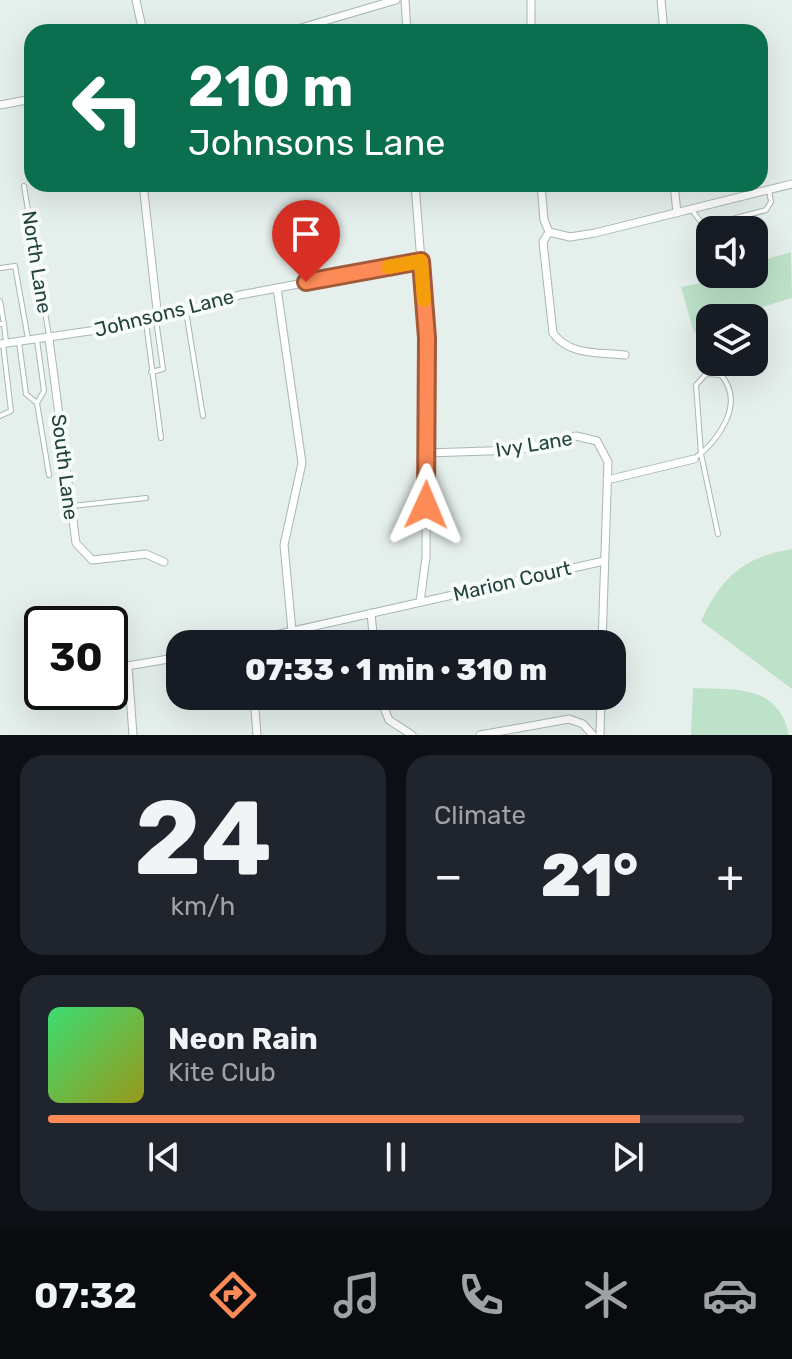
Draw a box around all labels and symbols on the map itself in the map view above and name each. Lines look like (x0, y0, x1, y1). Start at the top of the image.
pin (272, 200, 340, 282)
street label: North Lane (17, 209, 57, 315)
street label: Johnsons Lane (92, 284, 236, 342)
street label: South Lane (47, 413, 83, 521)
street label: Ivy Lane (494, 426, 574, 462)
position arrow (384, 463, 468, 547)
street label: Marion Court (451, 556, 573, 606)
speed limit sign: 30 (24, 606, 128, 710)

